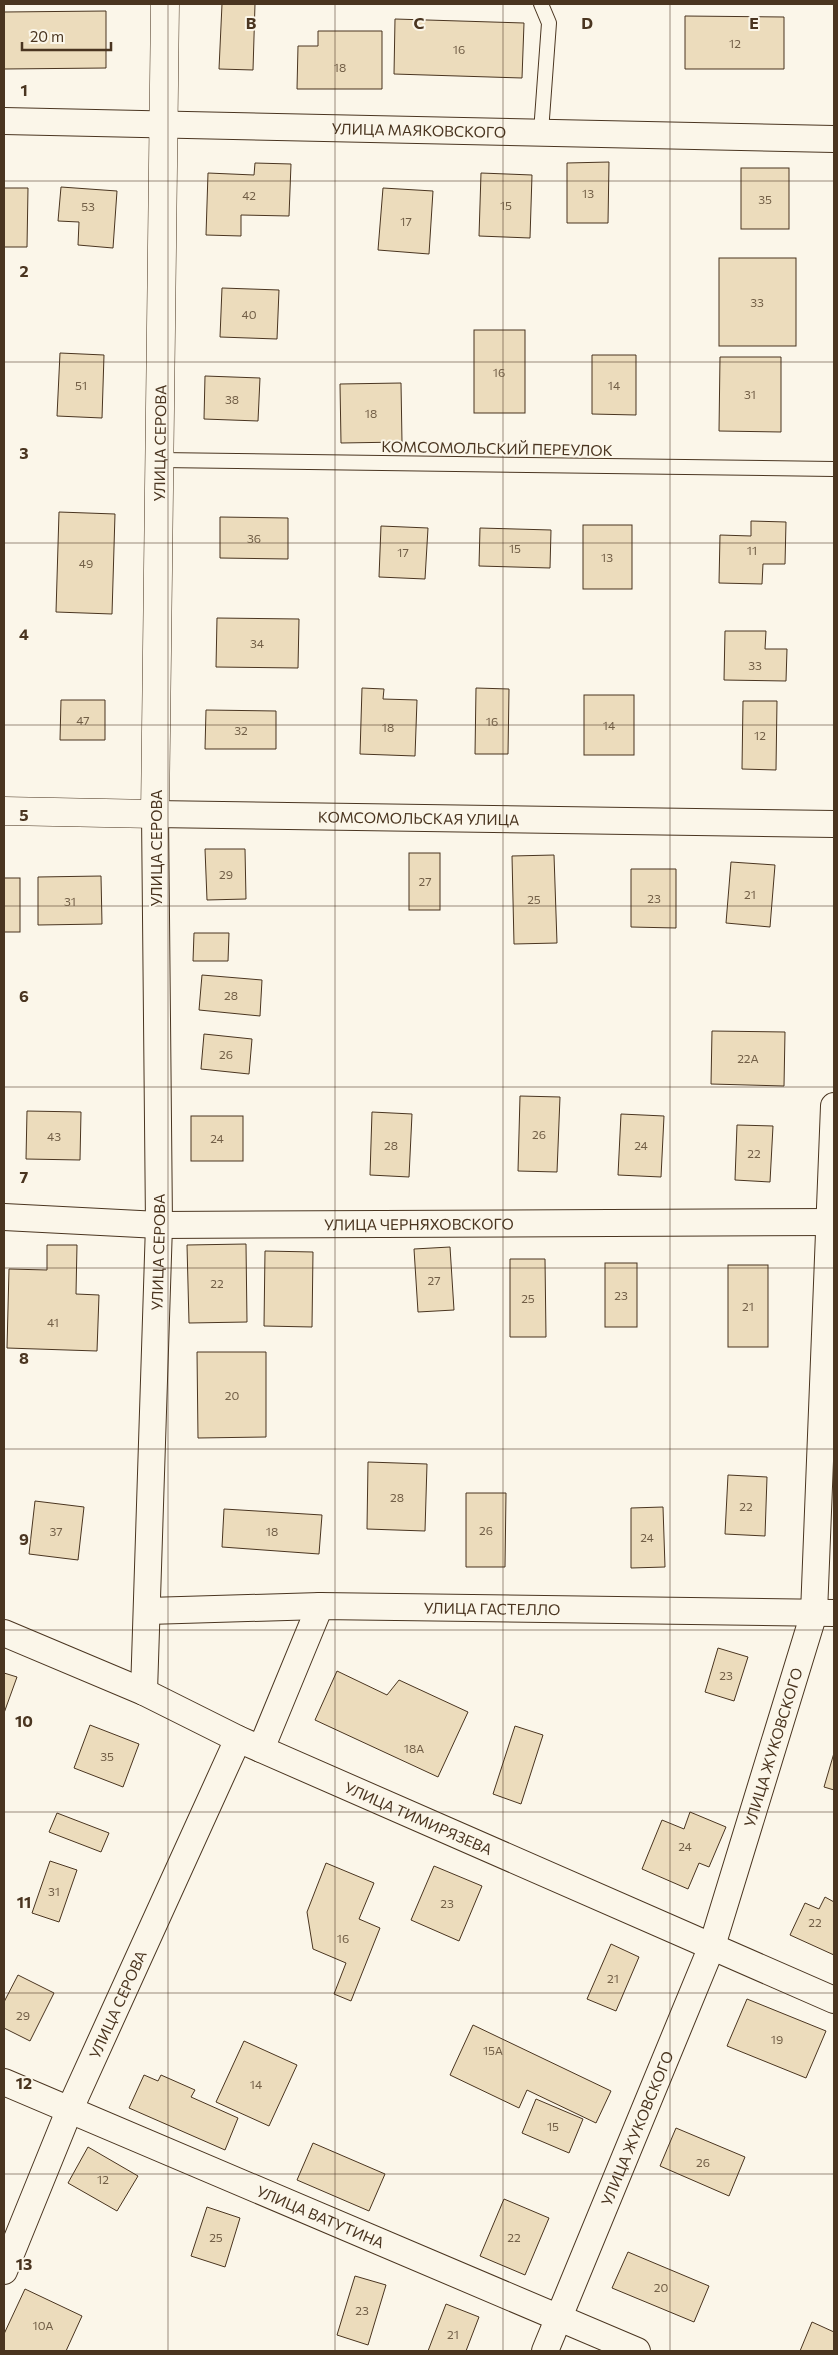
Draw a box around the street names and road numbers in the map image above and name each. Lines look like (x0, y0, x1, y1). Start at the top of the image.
street label: УЛИЦА МАЯКОВСКОГО (331, 119, 506, 141)
street label: УЛИЦА СЕРОВА (150, 384, 169, 502)
street label: КОМСОМОЛЬСКИЙ ПЕРЕУЛОК (381, 437, 613, 459)
street label: УЛИЦА СЕРОВА (147, 790, 165, 906)
street label: КОМСОМОЛЬСКАЯ УЛИЦА (318, 807, 520, 828)
street label: УЛИЦА СЕРОВА (147, 1194, 168, 1311)
street label: УЛИЦА ЧЕРНЯХОВСКОГО (324, 1214, 514, 1233)
street label: УЛИЦА ГАСТЕЛЛО (423, 1598, 560, 1618)
street label: УЛИЦА ЖУКОВСКОГО (740, 1665, 806, 1829)
street label: УЛИЦА ТИМИРЯЗЕВА (342, 1778, 495, 1858)
street label: УЛИЦА СЕРОВА (85, 1947, 150, 2061)
street label: УЛИЦА ЖУКОВСКОГО (597, 2048, 677, 2208)
street label: УЛИЦА ВАТУТИНА (254, 2181, 387, 2252)

